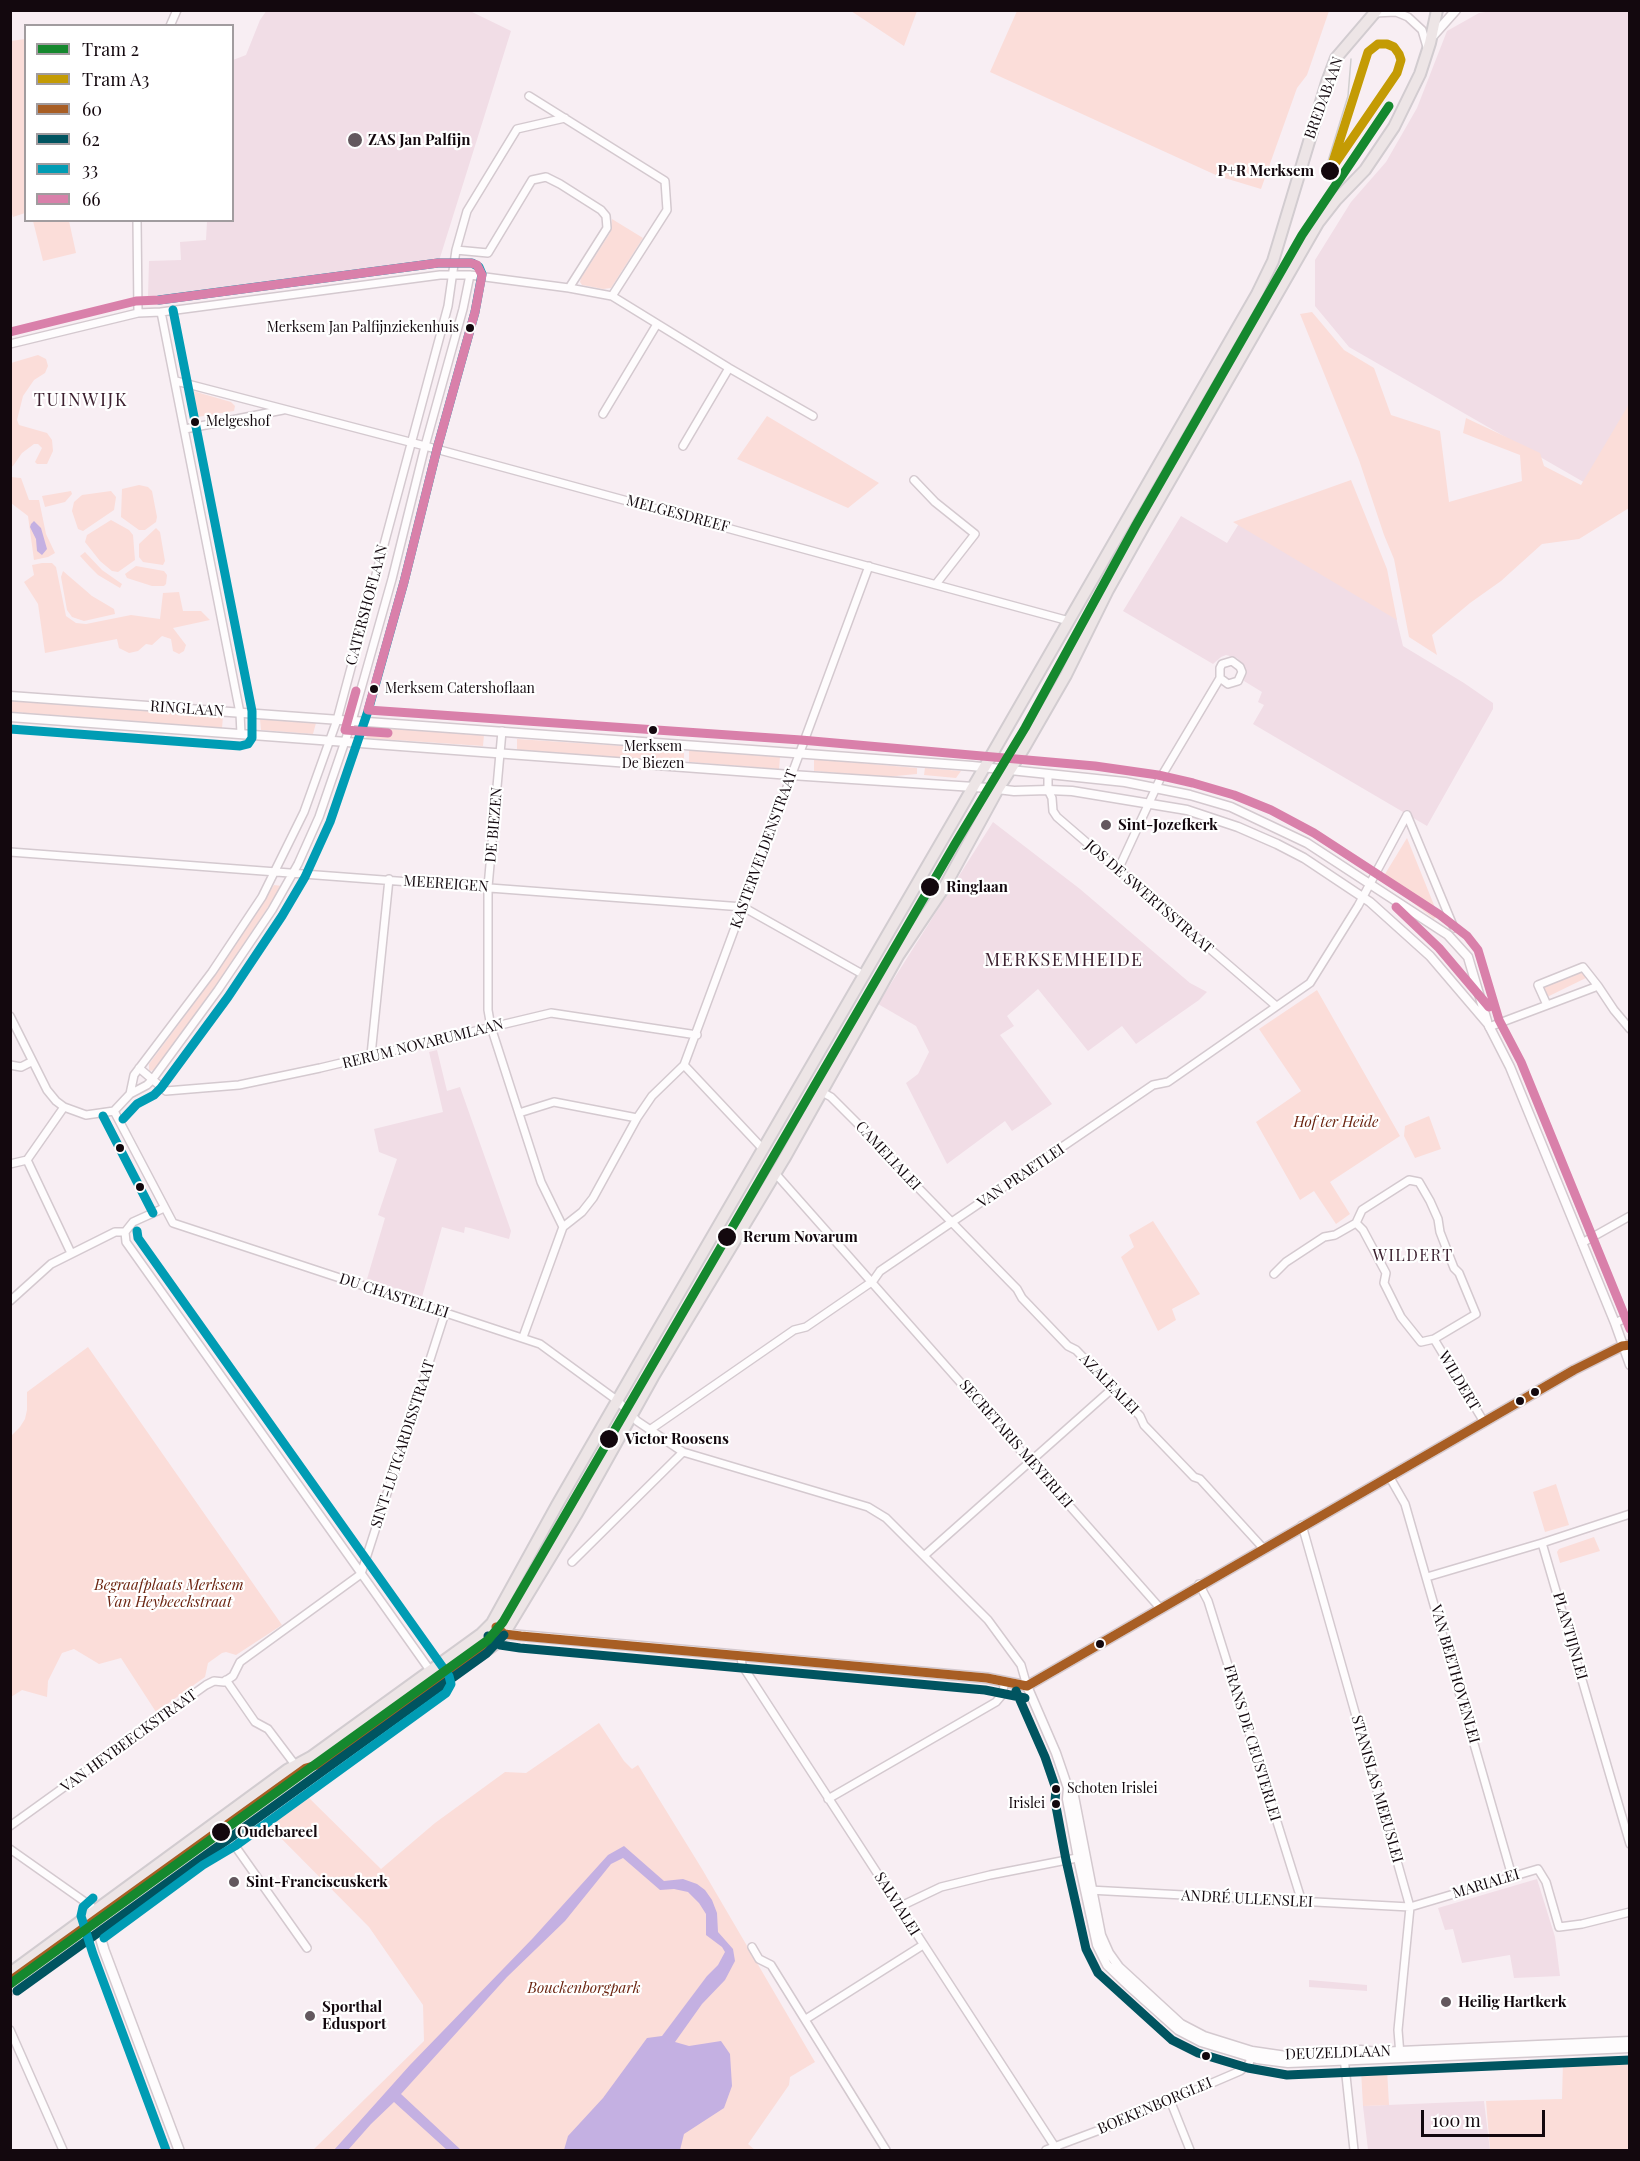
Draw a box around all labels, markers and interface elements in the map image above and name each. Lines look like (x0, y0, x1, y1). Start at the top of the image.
legend (24, 24, 234, 222)
text: Tram 2 (82, 37, 139, 61)
street label: BREDABAAN (1301, 54, 1347, 142)
text: Tram A3 (82, 67, 149, 91)
text: 60 (82, 97, 102, 121)
text: 62 (82, 127, 100, 151)
marker: ZAS Jan Palfijn (346, 131, 364, 149)
place label: ZAS Jan Palfijn (368, 131, 470, 149)
text: 33 (82, 157, 98, 181)
marker: P+R Merksem (1319, 160, 1341, 182)
place label: P+R Merksem (1217, 162, 1314, 180)
text: 66 (82, 187, 101, 211)
place label: Merksem Jan Palfijnziekenhuis (267, 320, 459, 336)
marker: Merksem Jan Palfijnziekenhuis (464, 322, 476, 334)
district label: TUINWIJK (34, 389, 128, 411)
place label: Melgeshof (206, 414, 270, 430)
marker: Melgeshof (189, 416, 201, 428)
street label: MELGESDREEF (624, 492, 732, 536)
street label: CATERSHOFLAAN (342, 543, 392, 667)
place label: Merksem Catershoflaan (385, 681, 535, 697)
marker: Merksem Catershoflaan (368, 683, 380, 695)
street label: RINGLAAN (150, 697, 224, 721)
marker: Merksem De Biezen (647, 724, 659, 736)
place label: Merksem De Biezen (622, 739, 684, 772)
street label: KASTERVELDENSTRAAT (727, 767, 801, 931)
street label: DE BIEZEN (482, 787, 506, 863)
place label: Sint-Jozefkerk (1118, 816, 1218, 834)
marker: Sint-Jozefkerk (1099, 818, 1113, 832)
street label: JOS DE SWERTSSTRAAT (1081, 836, 1217, 958)
street label: MEEREIGEN (403, 872, 489, 896)
marker: Ringlaan (919, 876, 941, 898)
place label: Ringlaan (946, 878, 1008, 896)
district label: MERKSEMHEIDE (985, 949, 1143, 971)
street label: RERUM NOVARUMLAAN (341, 1015, 505, 1073)
park label: Hof ter Heide (1294, 1113, 1378, 1131)
street label: CAMELIALEI (851, 1118, 925, 1194)
street label: VAN PRAETLEI (974, 1140, 1068, 1212)
unlabelled marker (114, 1142, 126, 1154)
unlabelled marker (134, 1181, 146, 1193)
marker: Rerum Novarum (716, 1226, 738, 1248)
place label: Rerum Novarum (743, 1228, 858, 1246)
district label: WILDERT (1372, 1246, 1454, 1266)
street label: DU CHASTELLEI (337, 1270, 451, 1322)
street label: WILDERT (1434, 1348, 1484, 1414)
street label: AZALEALEI (1076, 1350, 1142, 1418)
street label: SINT-LUTGARDISSTRAAT (367, 1358, 439, 1530)
street label: SECRETARIS MEYERLEI (955, 1376, 1077, 1512)
unlabelled marker (1529, 1386, 1541, 1398)
unlabelled marker (1514, 1395, 1526, 1407)
marker: Victor Roosens (598, 1428, 620, 1450)
place label: Victor Roosens (625, 1430, 729, 1448)
park label: Begraafplaats Merksem Van Heybeeckstraat (94, 1576, 244, 1611)
street label: PLANTIJNLEI (1549, 1590, 1591, 1682)
street label: VAN BEETHOVENLEI (1427, 1603, 1483, 1745)
unlabelled marker (1094, 1638, 1106, 1650)
street label: FRANS DE CEUSTERLEI (1220, 1663, 1284, 1823)
street label: VAN HEYBEECKSTRAAT (58, 1686, 200, 1796)
street label: STANISLAS MEEUSLEI (1347, 1713, 1407, 1865)
place label: Schoten Irislei (1067, 1781, 1158, 1797)
marker: Schoten Irislei (1050, 1783, 1062, 1795)
place label: Irislei (1009, 1796, 1045, 1812)
marker: Irislei (1050, 1798, 1062, 1810)
marker: Oudebareel (210, 1821, 232, 1843)
place label: Oudebareel (237, 1823, 318, 1841)
street label: MARIALEI (1450, 1865, 1522, 1903)
street label: SALVIALEI (870, 1869, 924, 1939)
place label: Sint-Franciscuskerk (246, 1873, 388, 1891)
marker: Sint-Franciscuskerk (227, 1875, 241, 1889)
street label: ANDRÉ ULLENSLEI (1181, 1887, 1313, 1911)
park label: Bouckenborgpark (528, 1979, 640, 1997)
place label: Heilig Hartkerk (1458, 1993, 1566, 2011)
marker: Heilig Hartkerk (1439, 1995, 1453, 2009)
place label: Sporthal Edusport (322, 1998, 386, 2033)
marker: Sporthal Edusport (303, 2009, 317, 2023)
street label: DEUZELDLAAN (1285, 2042, 1391, 2064)
unlabelled marker (1200, 2050, 1212, 2062)
street label: BOEKENBORGLEI (1095, 2074, 1215, 2138)
scale bar (1424, 2098, 1548, 2136)
text: 100 m (1432, 2108, 1481, 2132)

